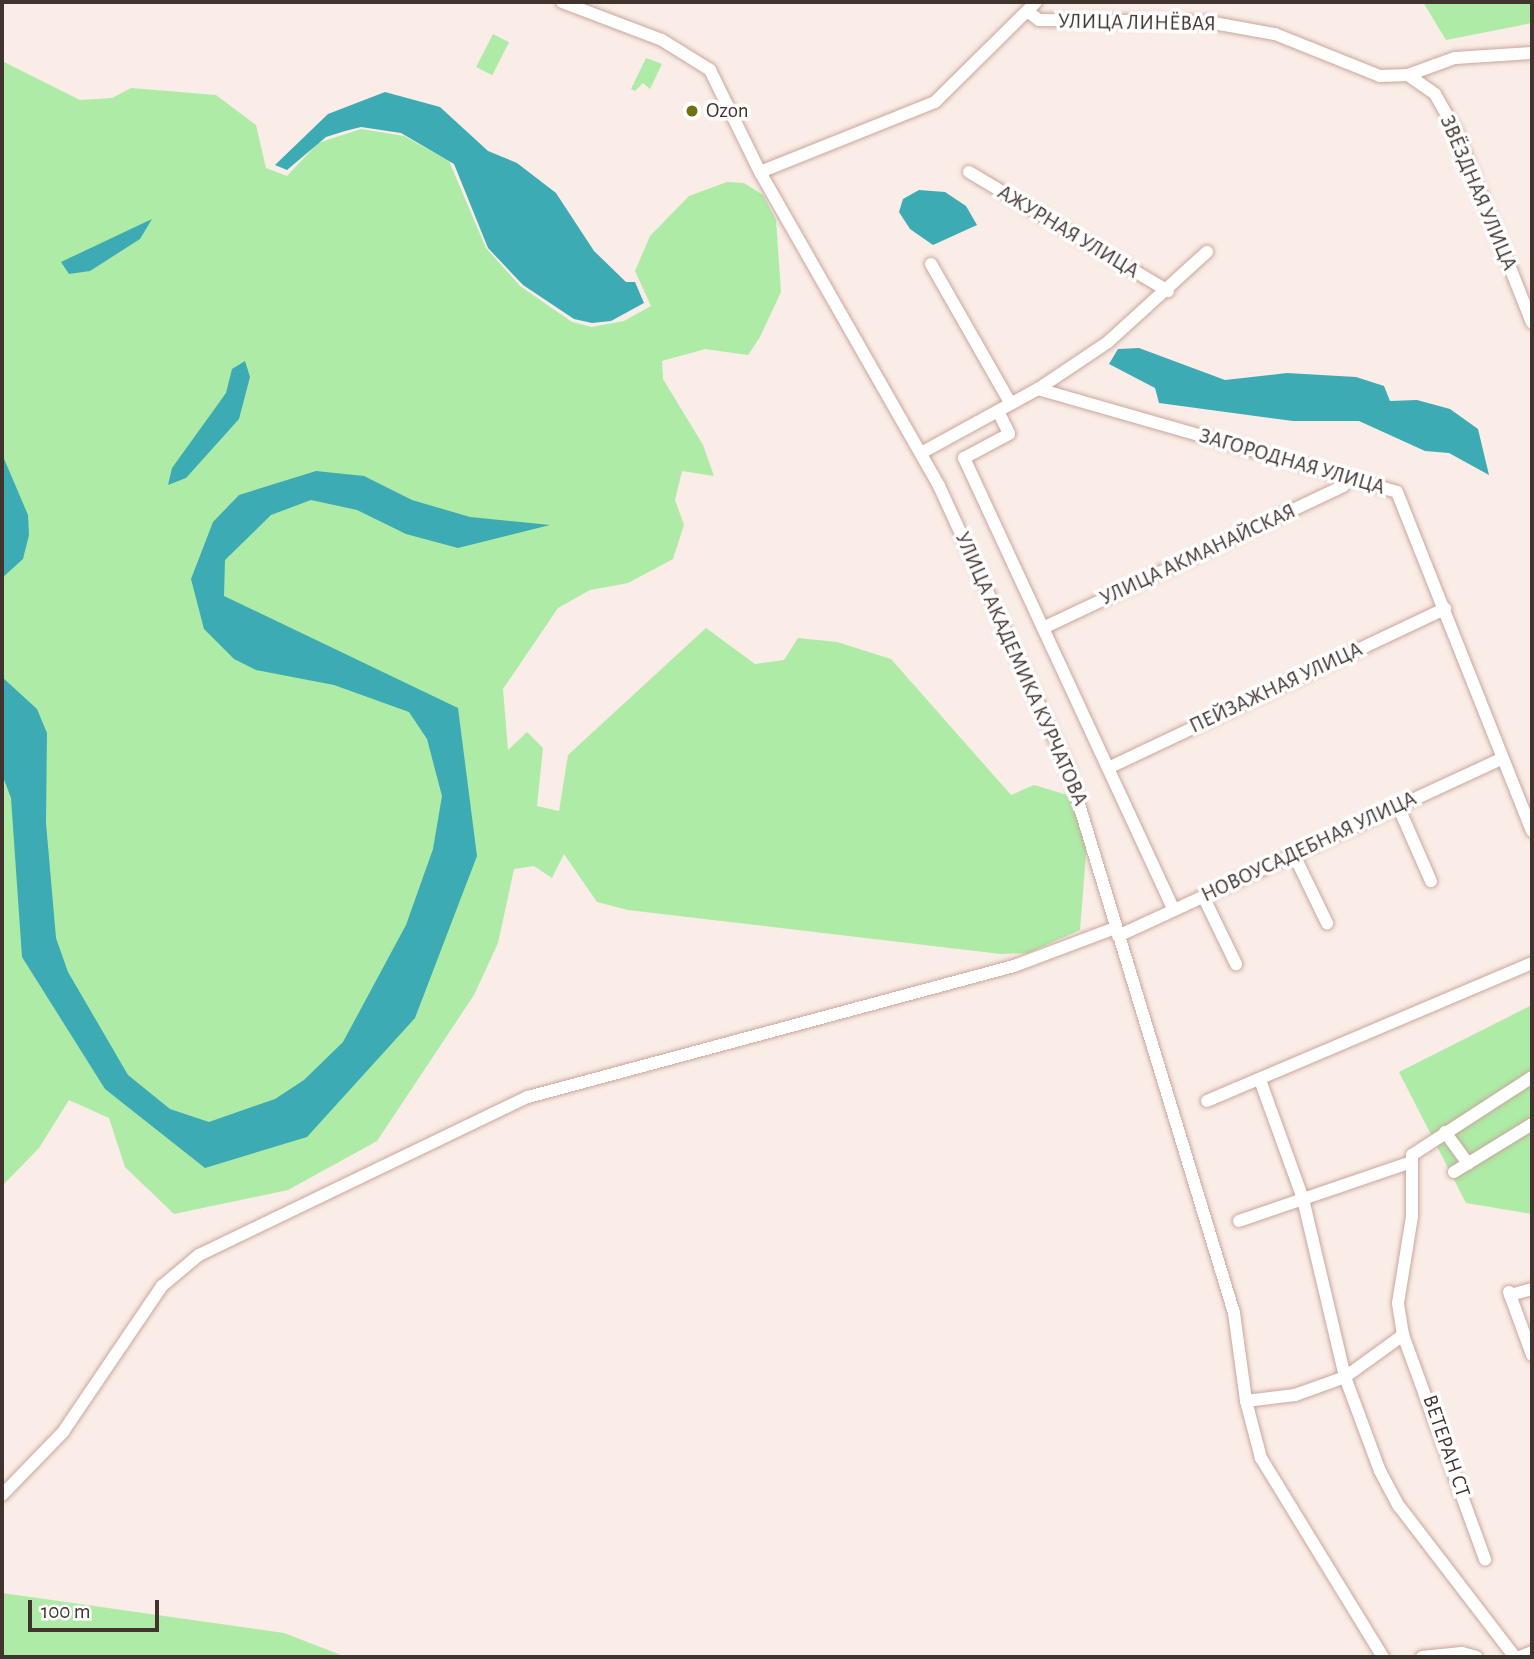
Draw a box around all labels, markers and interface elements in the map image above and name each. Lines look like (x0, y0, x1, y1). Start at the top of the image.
street label: УЛИЦА ЛИНЁВАЯ (1058, 9, 1216, 37)
place label: Ozon (706, 98, 749, 124)
marker: Ozon (684, 103, 700, 119)
street label: ЗВЁЗДНАЯ УЛИЦА (1434, 112, 1522, 274)
street label: АЖУРНАЯ УЛИЦА (993, 180, 1143, 284)
street label: ЗАГОРОДНАЯ УЛИЦА (1196, 423, 1388, 501)
street label: УЛИЦА АКМАНАЙСКАЯ (1096, 499, 1300, 611)
street label: УЛИЦА АКАДЕМИКА КУРЧАТОВА (949, 528, 1093, 810)
street label: ПЕЙЗАЖНАЯ УЛИЦА (1186, 637, 1366, 739)
street label: НОВОУСАДЕБНАЯ УЛИЦА (1197, 786, 1421, 908)
street label: ВЕТЕРАН СТ (1417, 1392, 1475, 1500)
scale bar (32, 1586, 163, 1630)
text: 100 m (41, 1601, 91, 1622)

